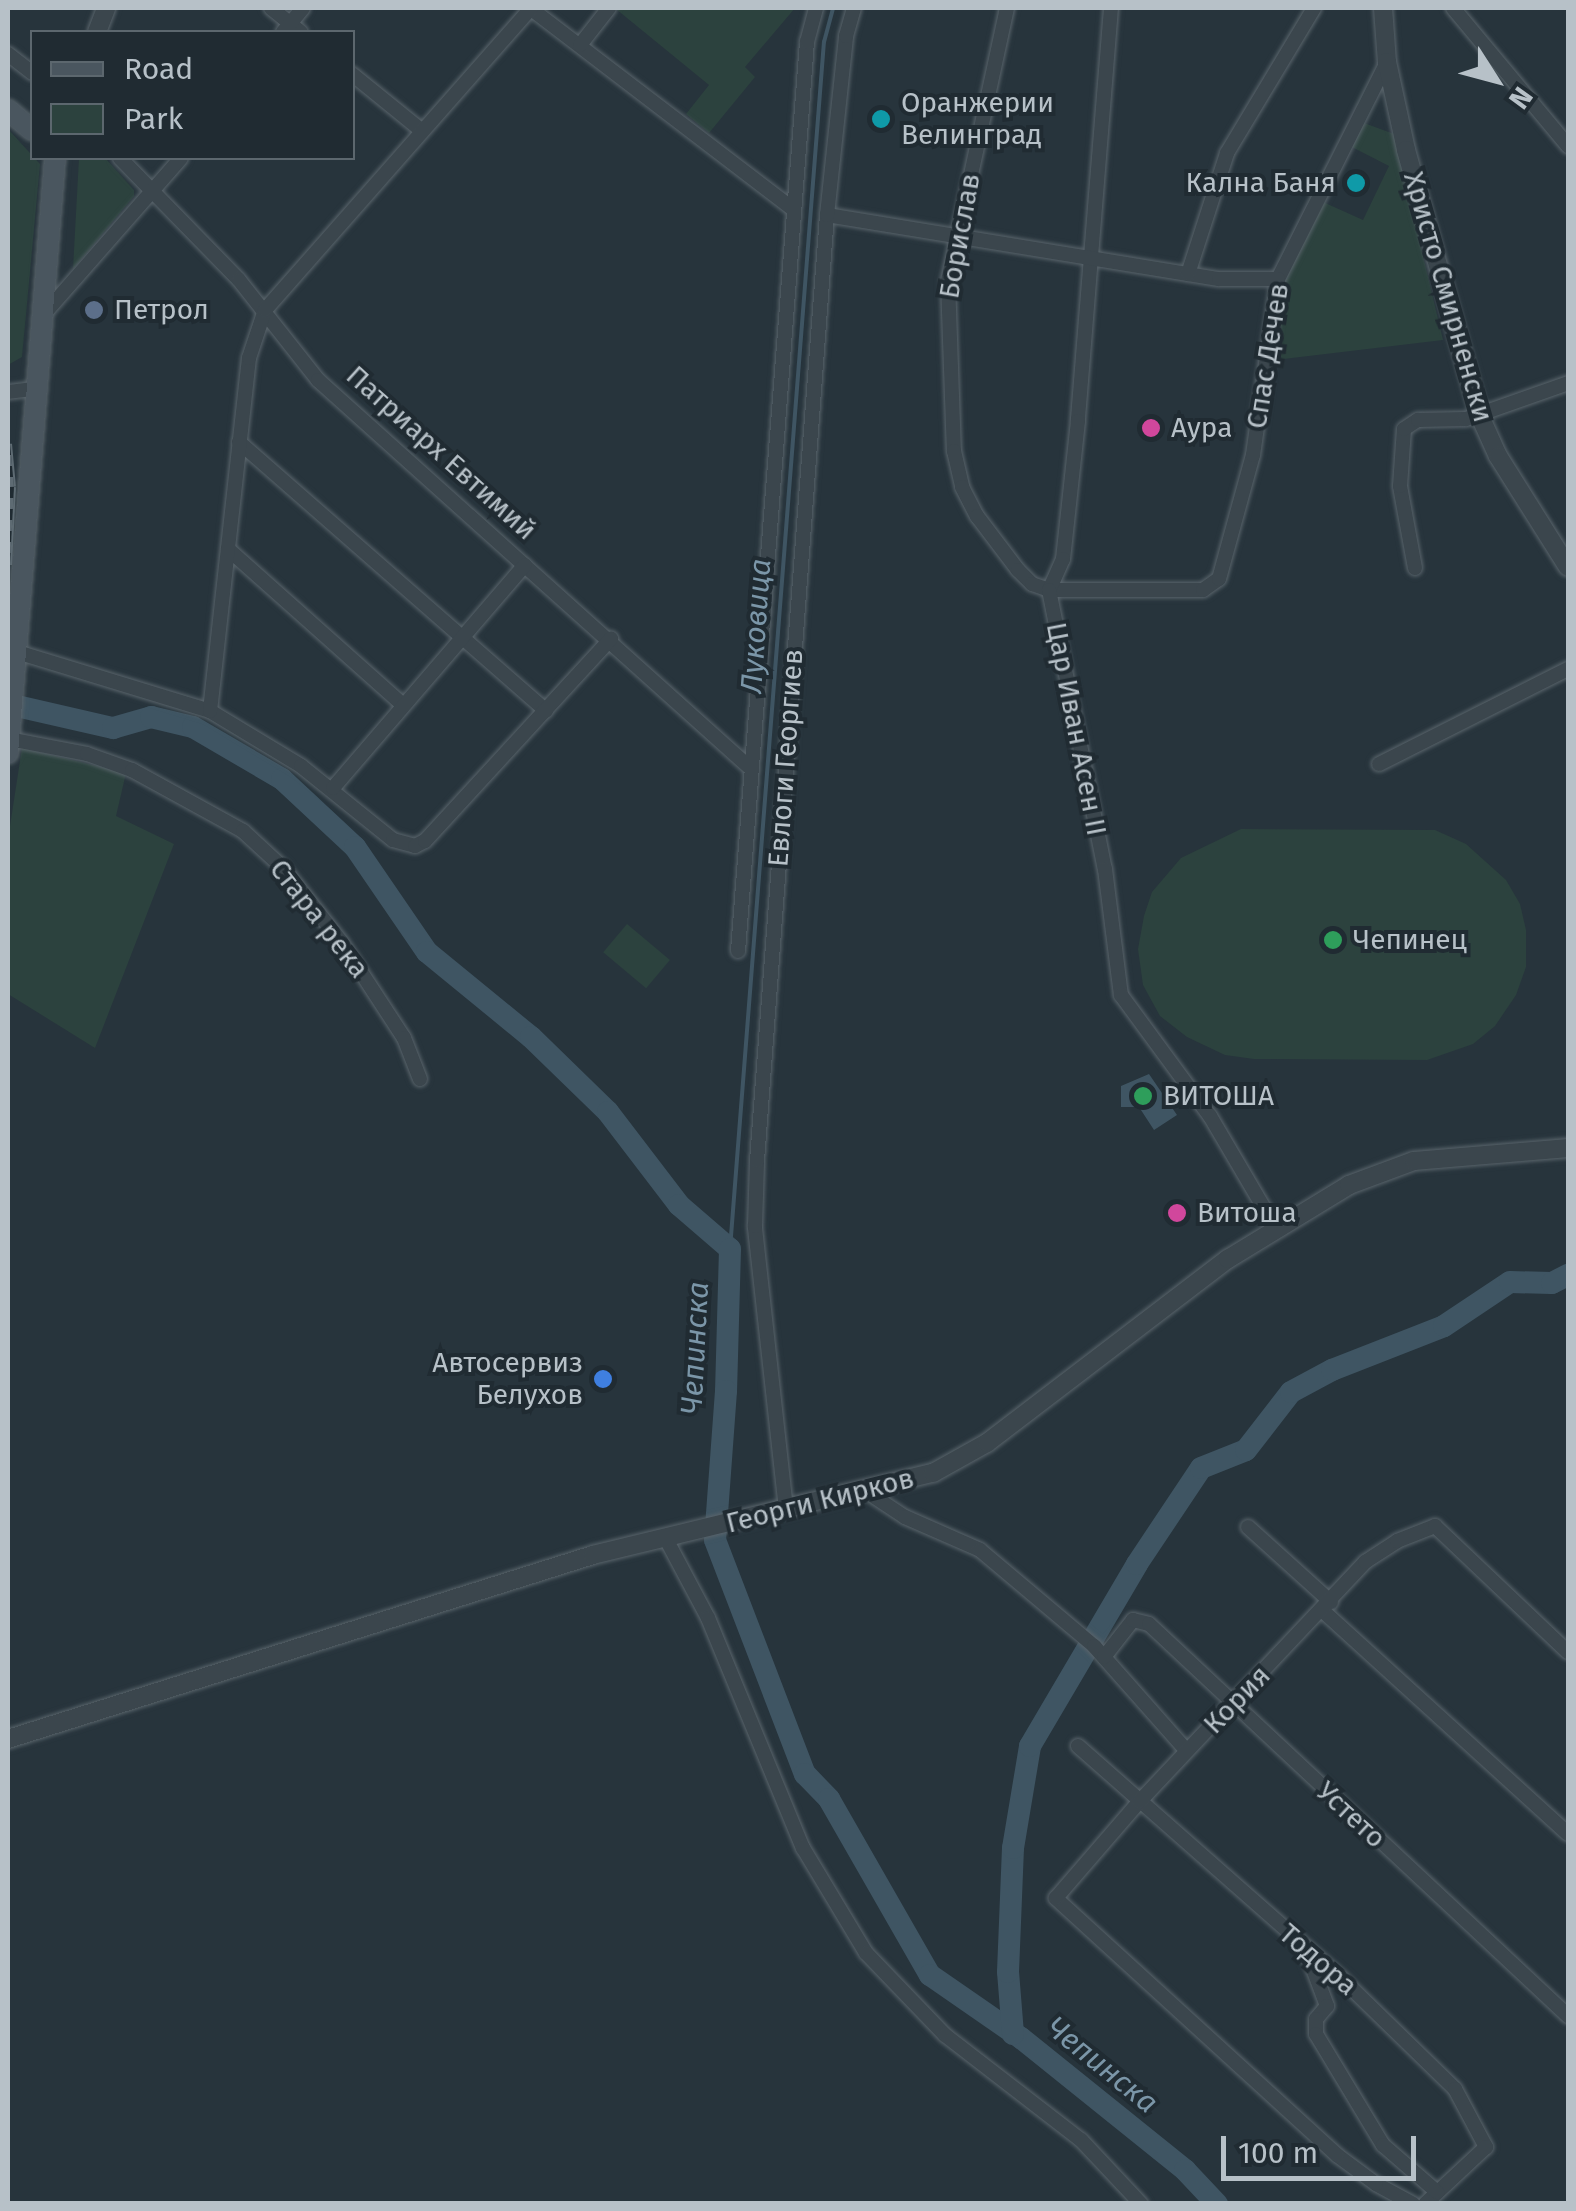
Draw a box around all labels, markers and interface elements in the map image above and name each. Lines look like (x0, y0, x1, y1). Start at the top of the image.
legend (30, 30, 355, 160)
north arrow (1446, 30, 1546, 130)
text: Road (124, 51, 193, 87)
text: N (1502, 81, 1539, 115)
place label: Оранжерии Велинград (901, 86, 1054, 152)
text: Park (124, 101, 183, 137)
marker: Оранжерии Велинград (870, 108, 892, 130)
place label: Кална Баня (1186, 166, 1336, 200)
street label: Христо Смирненски (1396, 168, 1500, 426)
street label: Борислав (932, 171, 988, 301)
marker: Кална Баня (1345, 172, 1367, 194)
street label: Спас Дечев (1240, 281, 1296, 431)
place label: Петрол (114, 293, 209, 327)
marker: Петрол (83, 299, 105, 321)
street label: Патриарх Евтимий (339, 359, 543, 547)
place label: Аура (1171, 411, 1232, 445)
marker: Аура (1140, 417, 1162, 439)
water label: Луковица (733, 557, 779, 695)
street label: Цар Иван Асен II (1039, 620, 1113, 838)
street label: Евлоги Георгиев (762, 648, 810, 868)
street label: Стара река (262, 853, 376, 985)
place label: Чепинец (1353, 923, 1467, 957)
marker: Чепинец (1322, 929, 1344, 951)
place label: ВИТОША (1163, 1079, 1274, 1113)
marker: ВИТОША (1132, 1085, 1154, 1107)
place label: Витоша (1197, 1196, 1297, 1230)
marker: Витоша (1166, 1202, 1188, 1224)
water label: Чепинска (674, 1281, 716, 1415)
place label: Автосервиз Белухов (432, 1346, 583, 1412)
marker: Автосервиз Белухов (592, 1368, 614, 1390)
street label: Георги Кирков (723, 1461, 917, 1541)
street label: Кория (1197, 1659, 1277, 1741)
street label: Устето (1310, 1775, 1392, 1855)
street label: Тодора (1272, 1917, 1364, 2003)
water label: Чепинска (1039, 2009, 1165, 2121)
scale bar (1226, 2116, 1421, 2178)
text: 100 m (1238, 2135, 1318, 2171)

